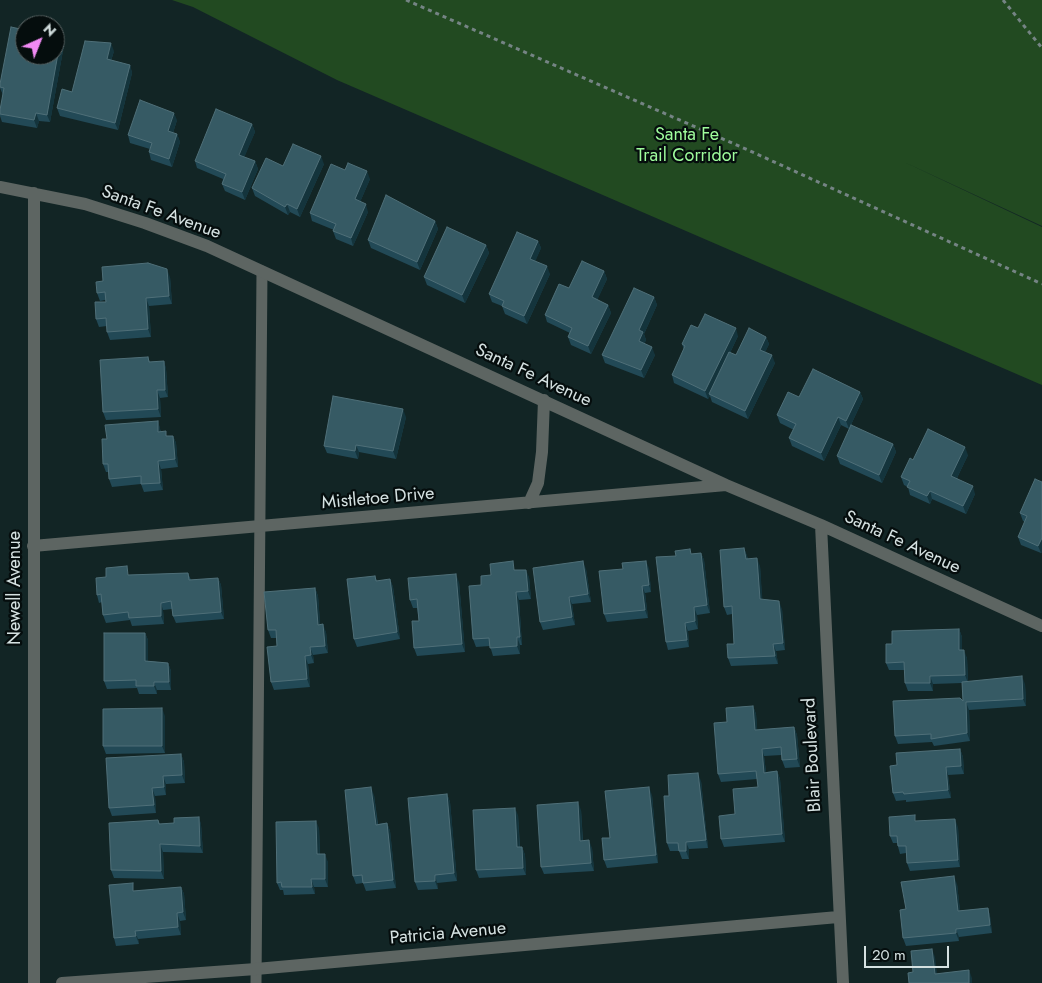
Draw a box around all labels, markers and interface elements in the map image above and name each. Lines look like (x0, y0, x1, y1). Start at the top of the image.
north arrow (15, 15, 65, 65)
text: N (39, 19, 61, 41)
park label: Santa Fe Trail Corridor (636, 125, 738, 168)
street label: Santa Fe Avenue (98, 181, 224, 245)
street label: Santa Fe Avenue (472, 340, 594, 412)
street label: Mistletoe Drive (321, 483, 435, 515)
street label: Santa Fe Avenue (841, 507, 963, 579)
street label: Newell Avenue (5, 531, 27, 645)
street label: Blair Boulevard (799, 697, 827, 813)
street label: Patricia Avenue (389, 918, 507, 950)
scale bar (867, 936, 952, 968)
text: 20 m (872, 944, 906, 966)

